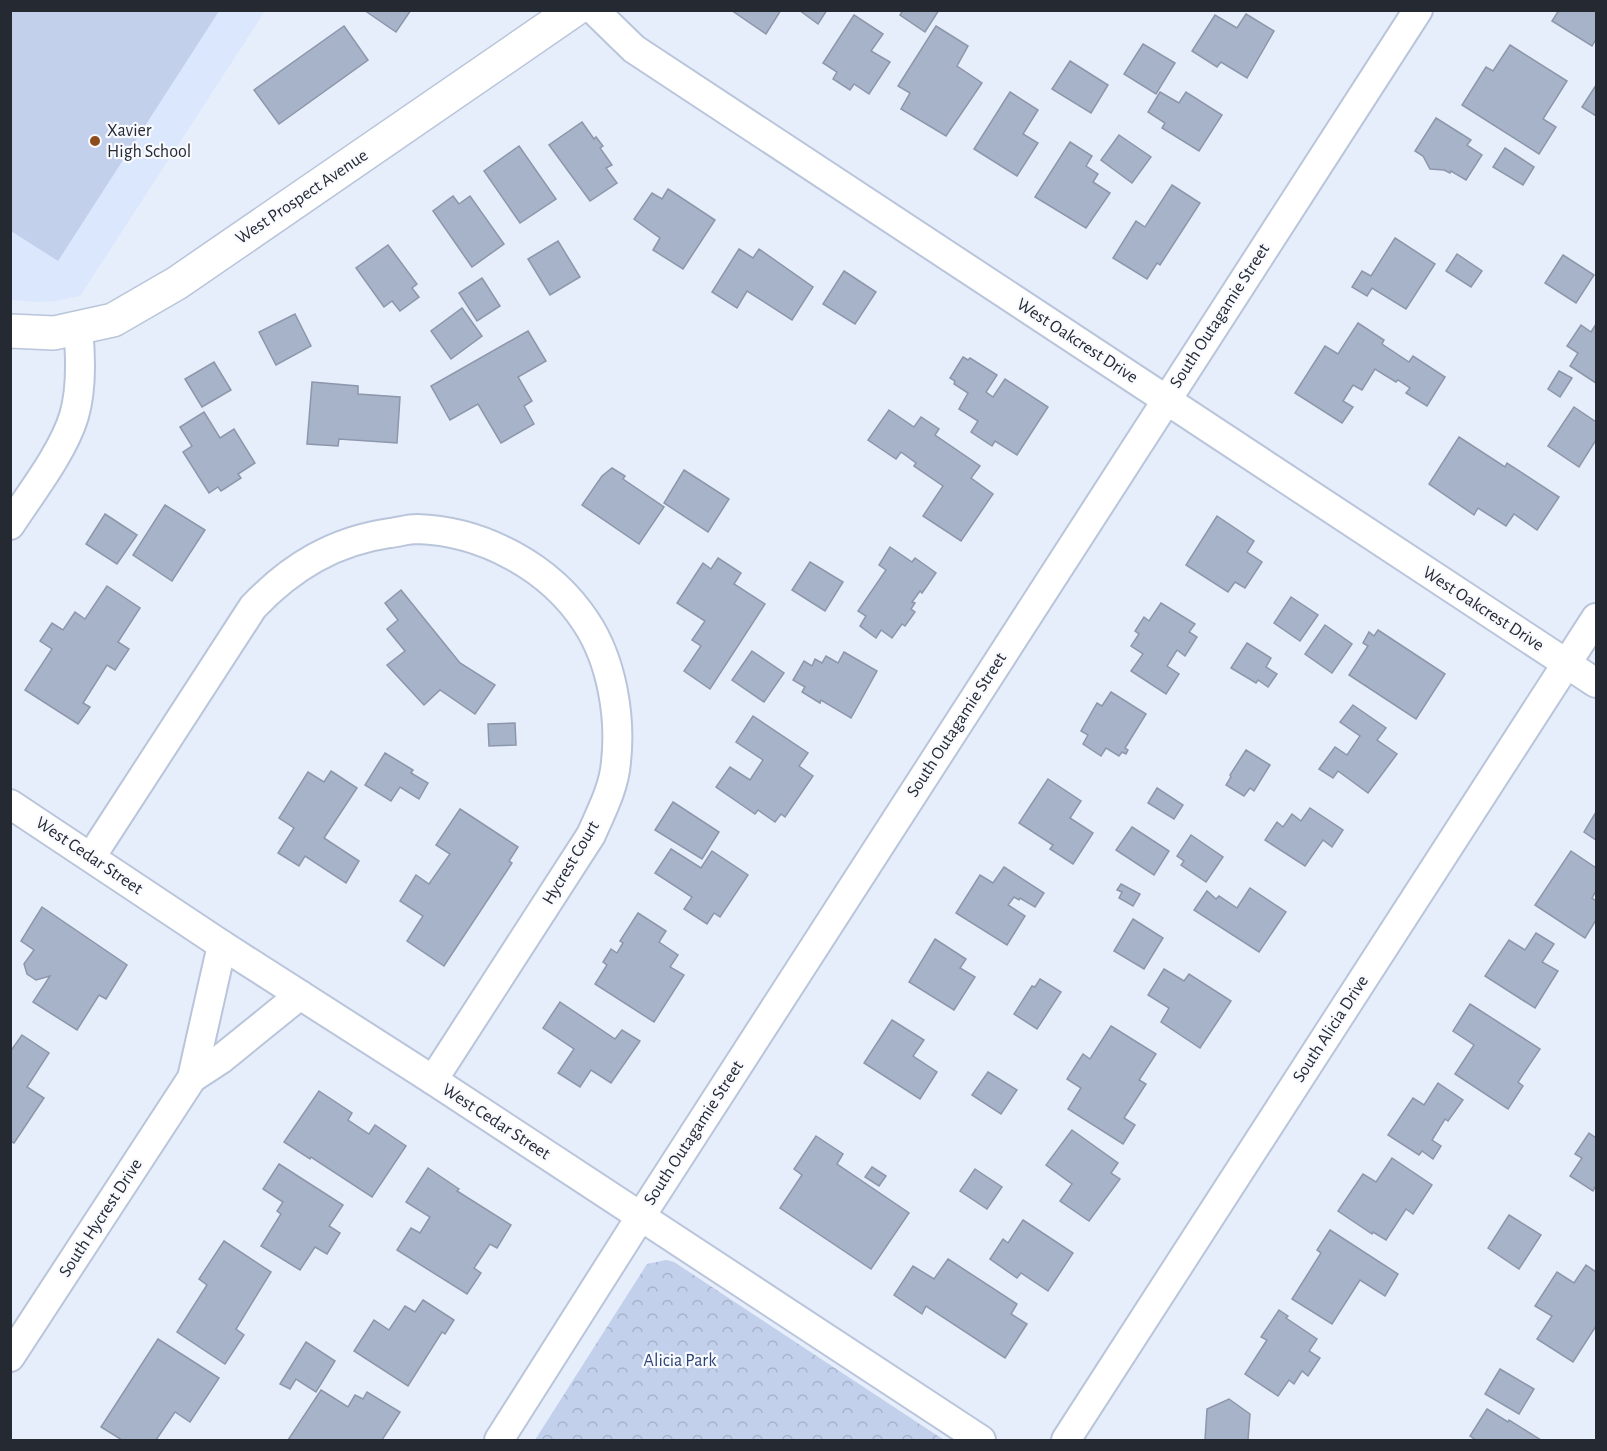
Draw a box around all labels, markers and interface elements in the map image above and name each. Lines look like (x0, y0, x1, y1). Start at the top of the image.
place label: Xavier High School (107, 122, 191, 161)
marker: Xavier High School (88, 134, 102, 148)
street label: West Prospect Avenue (233, 146, 371, 248)
street label: South Outagamie Street (1167, 240, 1273, 391)
street label: West Oakcrest Drive (1013, 295, 1141, 387)
street label: West Oakcrest Drive (1419, 563, 1547, 655)
street label: South Outagamie Street (904, 649, 1010, 800)
street label: West Cedar Street (32, 814, 146, 899)
street label: Hycrest Court (539, 818, 603, 908)
street label: South Alicia Drive (1290, 972, 1372, 1086)
street label: South Outagamie Street (641, 1057, 747, 1208)
street label: West Cedar Street (439, 1080, 553, 1164)
street label: South Hycrest Drive (56, 1156, 146, 1280)
park label: Alicia Park (644, 1352, 717, 1370)

